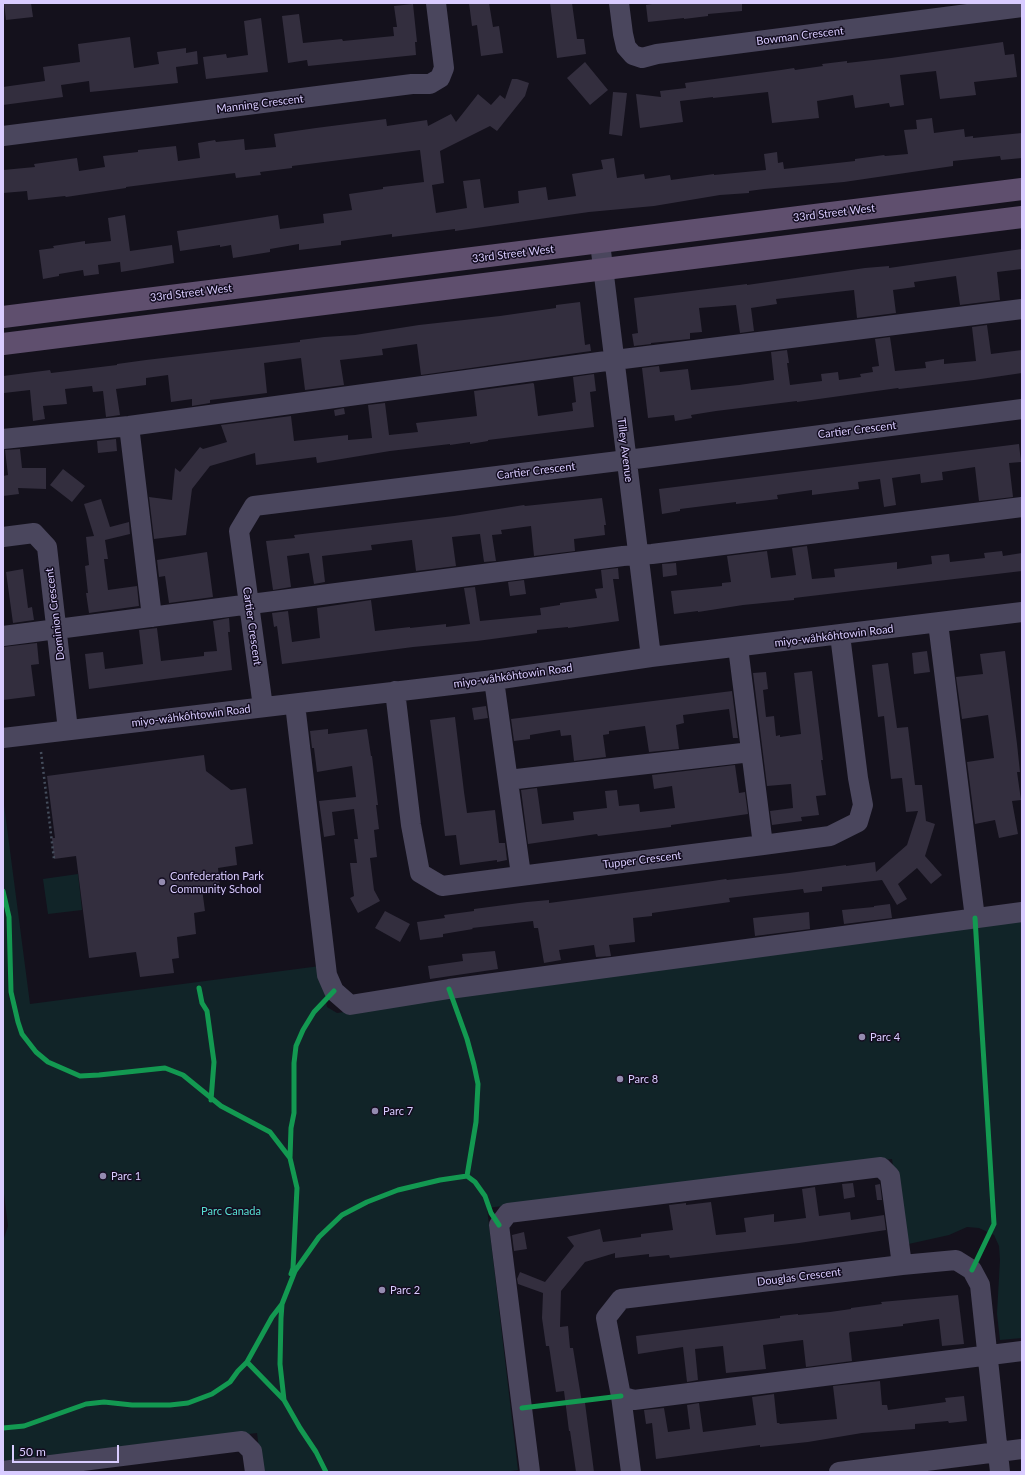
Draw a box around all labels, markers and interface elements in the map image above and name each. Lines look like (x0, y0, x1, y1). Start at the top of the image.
street label: Bowman Crescent (756, 24, 844, 48)
street label: Manning Crescent (216, 92, 304, 116)
street label: 33rd Street West (792, 201, 876, 225)
street label: 33rd Street West (471, 242, 555, 266)
street label: 33rd Street West (149, 281, 233, 305)
street label: Tilley Avenue (614, 417, 636, 483)
street label: Cartier Crescent (817, 419, 897, 441)
street label: Cartier Crescent (496, 460, 576, 482)
street label: Dominion Crescent (43, 567, 67, 661)
street label: Cartier Crescent (240, 586, 264, 666)
street label: miyo-wâhkôhtowin Road (774, 622, 894, 650)
street label: miyo-wâhkôhtowin Road (453, 661, 573, 691)
street label: miyo-wâhkôhtowin Road (131, 702, 251, 730)
street label: Tupper Crescent (602, 849, 682, 871)
place label: Confederation Park Community School (170, 869, 264, 895)
marker: Confederation Park Community School (157, 877, 167, 887)
place label: Parc 4 (870, 1030, 900, 1044)
marker: Parc 4 (857, 1032, 867, 1042)
place label: Parc 8 (628, 1072, 658, 1086)
marker: Parc 8 (615, 1074, 625, 1084)
place label: Parc 7 (383, 1104, 413, 1118)
marker: Parc 7 (370, 1106, 380, 1116)
place label: Parc 1 (111, 1169, 141, 1183)
marker: Parc 1 (98, 1171, 108, 1181)
park label: Parc Canada (201, 1204, 261, 1218)
street label: Douglas Crescent (756, 1265, 842, 1289)
place label: Parc 2 (390, 1283, 420, 1297)
marker: Parc 2 (377, 1285, 387, 1295)
scale bar (14, 1437, 121, 1463)
text: 50 m (19, 1444, 46, 1459)

